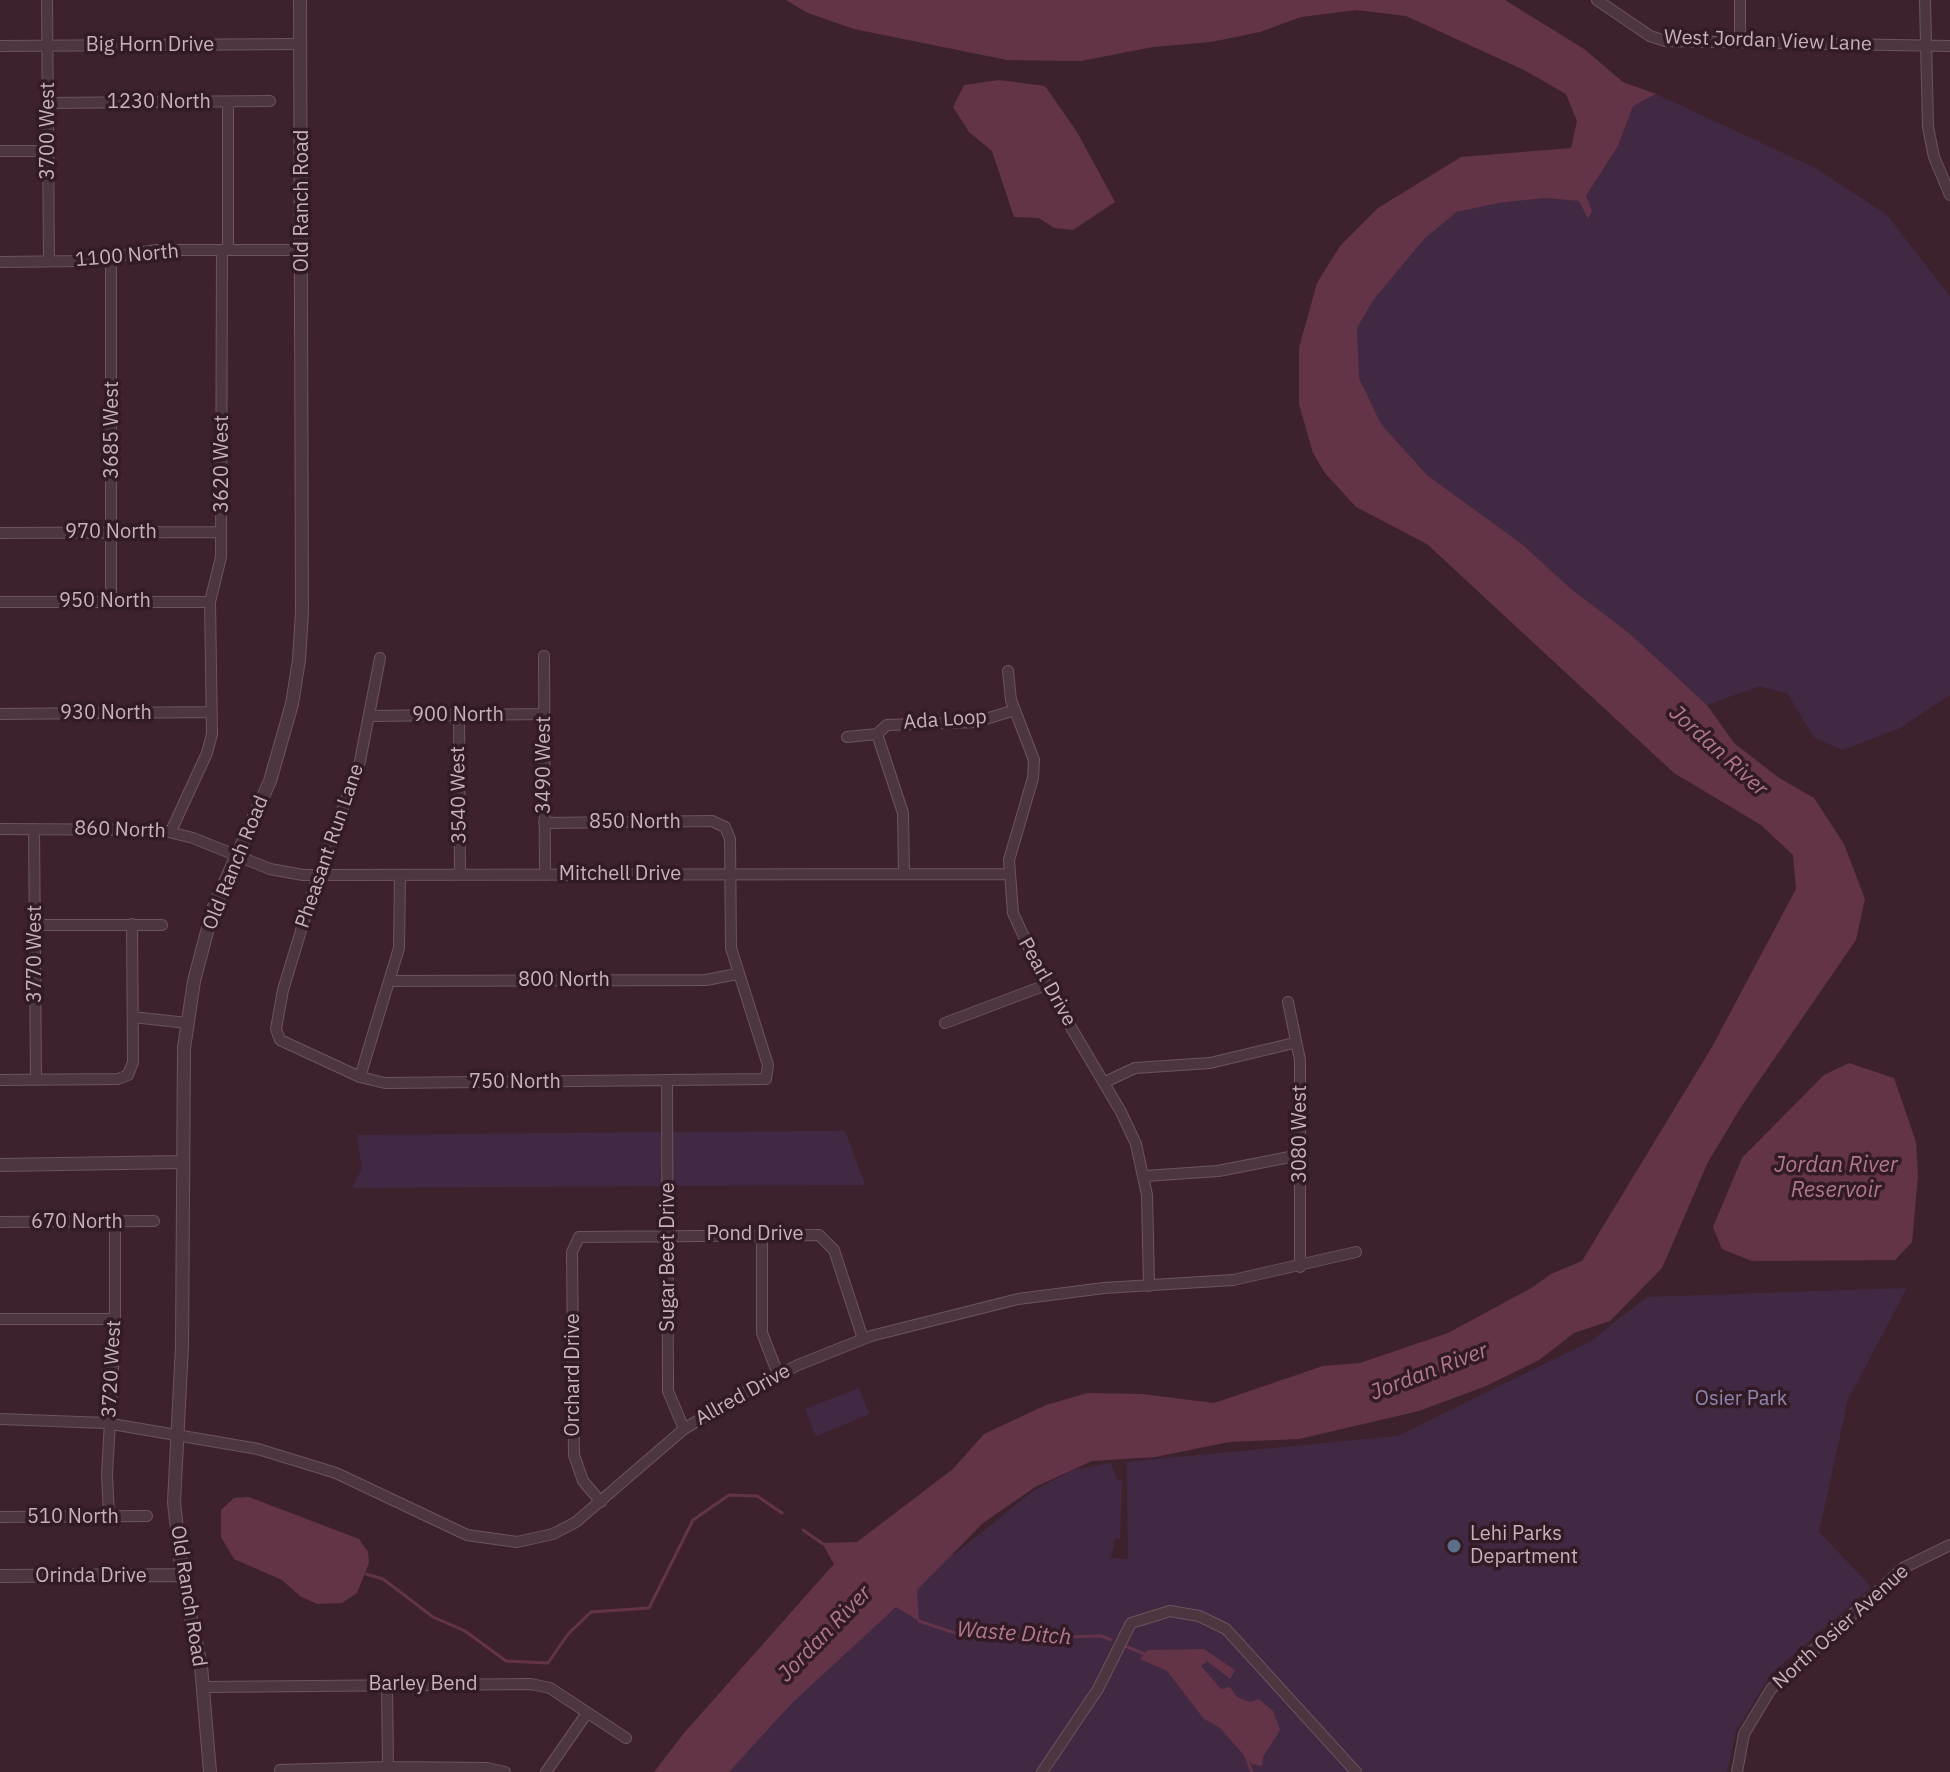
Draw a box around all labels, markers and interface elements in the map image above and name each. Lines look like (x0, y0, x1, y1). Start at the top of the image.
street label: West Jordan View Lane (1664, 25, 1872, 57)
street label: Big Horn Drive (86, 33, 214, 57)
street label: 3700 West (36, 82, 60, 180)
street label: 1230 North (107, 90, 211, 114)
street label: Old Ranch Road (290, 130, 314, 272)
street label: 1100 North (74, 240, 180, 272)
street label: 3685 West (100, 381, 124, 479)
street label: 3620 West (210, 415, 234, 513)
street label: 970 North (65, 520, 157, 544)
street label: 950 North (59, 589, 151, 613)
water label: Jordan River (1663, 700, 1773, 802)
street label: 930 North (60, 701, 152, 725)
street label: 900 North (412, 703, 504, 727)
street label: Ada Loop (902, 705, 988, 735)
street label: 3490 West (532, 716, 556, 814)
street label: 3540 West (446, 746, 472, 844)
street label: Pheasant Run Lane (291, 761, 369, 931)
street label: Old Ranch Road (198, 792, 274, 934)
street label: 850 North (589, 810, 681, 834)
street label: 860 North (74, 816, 166, 844)
street label: Mitchell Drive (559, 862, 681, 886)
street label: 3770 West (23, 905, 47, 1003)
street label: Pearl Drive (1013, 934, 1081, 1030)
street label: 800 North (518, 968, 610, 992)
street label: 750 North (469, 1070, 561, 1094)
street label: 3080 West (1288, 1085, 1312, 1183)
water label: Jordan River Reservoir (1774, 1153, 1898, 1204)
street label: Sugar Beet Drive (656, 1182, 680, 1332)
street label: 670 North (31, 1210, 123, 1234)
street label: Pond Drive (706, 1222, 804, 1246)
street label: Orchard Drive (561, 1313, 585, 1437)
street label: 3720 West (97, 1320, 127, 1418)
water label: Jordan River (1367, 1338, 1491, 1406)
street label: Allred Drive (691, 1359, 795, 1431)
park label: Osier Park (1695, 1387, 1787, 1411)
street label: 510 North (27, 1505, 119, 1529)
place label: Lehi Parks Department (1470, 1522, 1578, 1569)
street label: Old Ranch Road (165, 1524, 211, 1668)
marker: Lehi Parks Department (1445, 1537, 1463, 1555)
street label: North Osier Avenue (1768, 1560, 1914, 1694)
street label: Orinda Drive (35, 1564, 147, 1588)
water label: Jordan River (773, 1580, 877, 1688)
water label: Waste Ditch (956, 1617, 1072, 1651)
street label: Barley Bend (368, 1672, 478, 1696)

